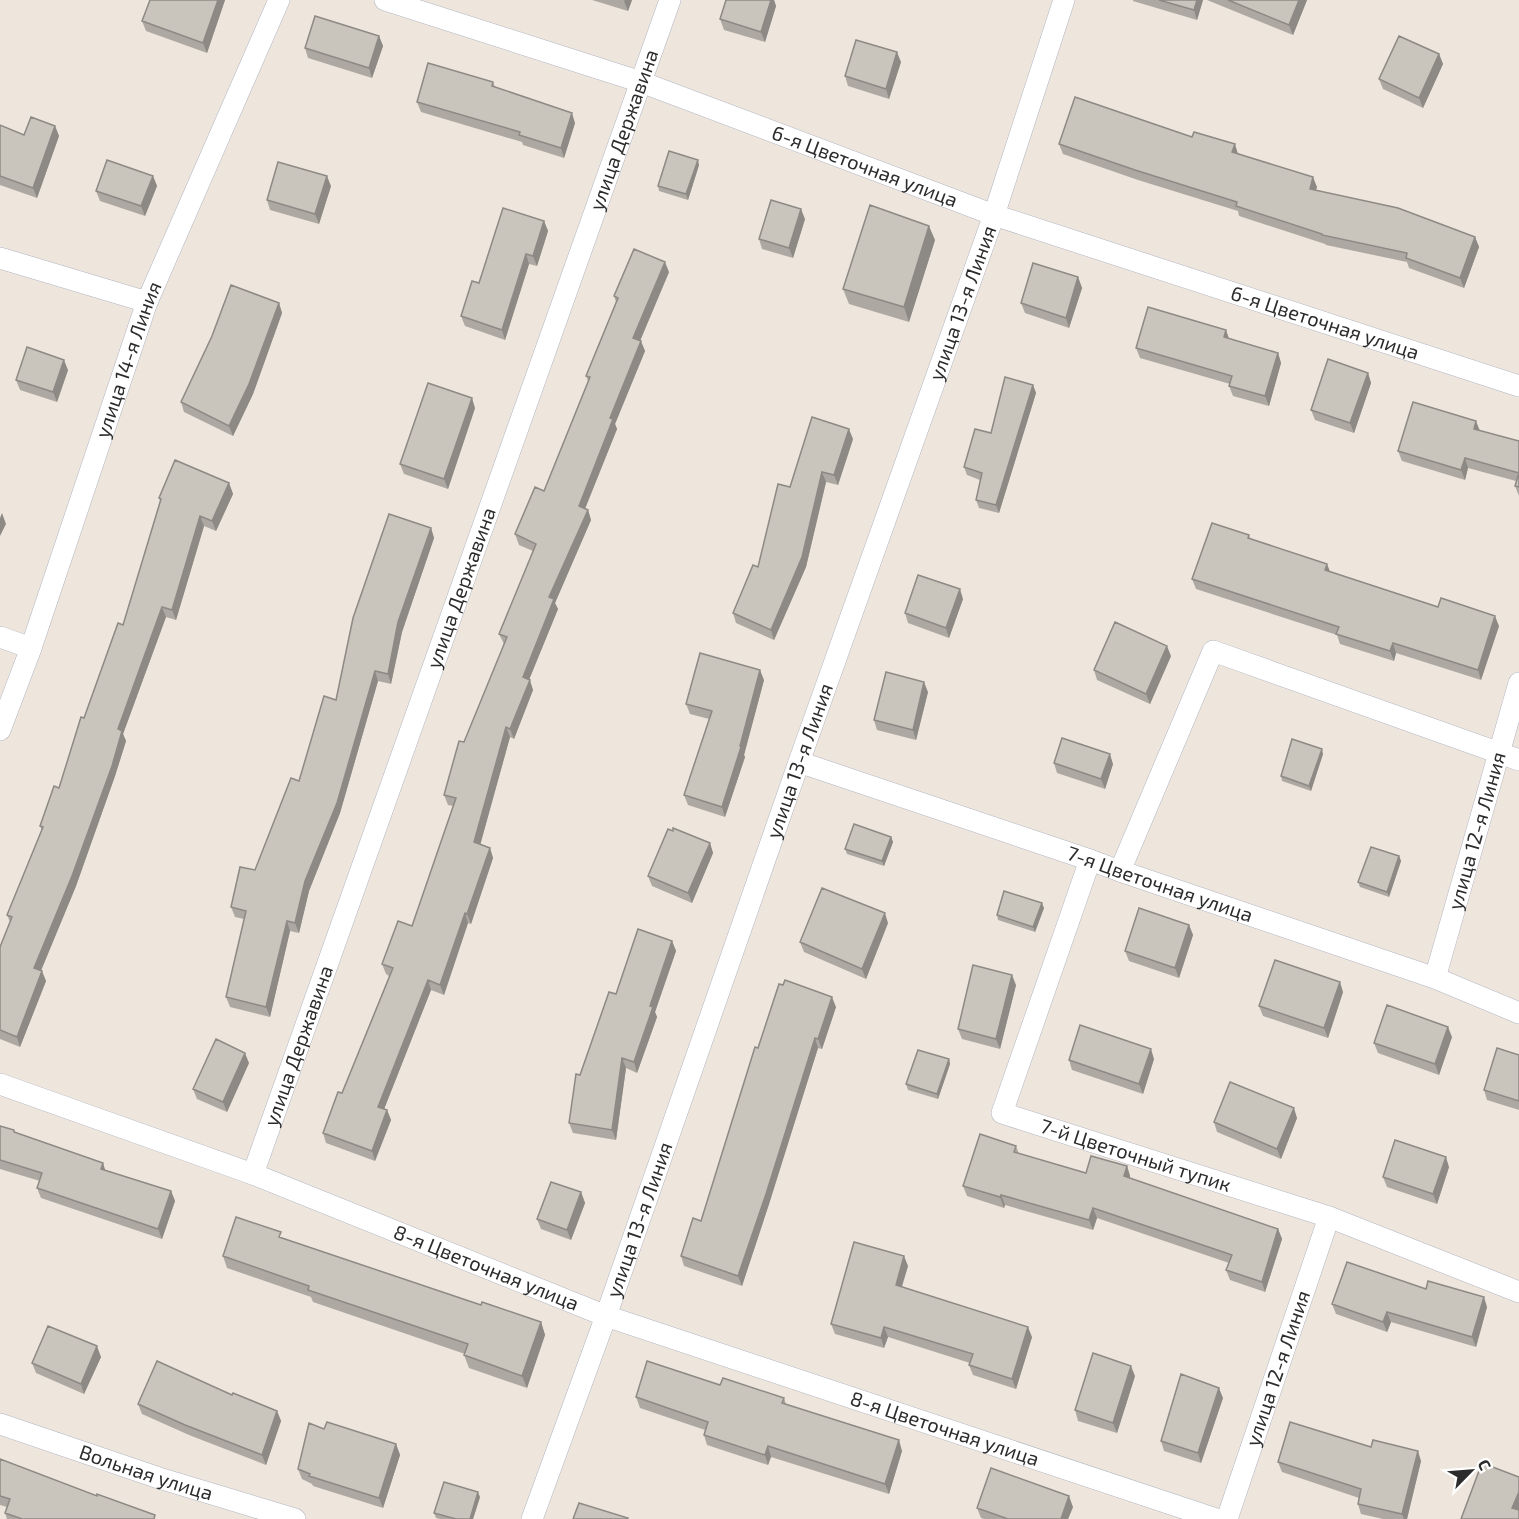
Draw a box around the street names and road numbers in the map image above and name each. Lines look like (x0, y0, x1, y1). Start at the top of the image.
street label: улица Державина (583, 46, 663, 214)
street label: 6-я Цветочная улица (769, 119, 961, 211)
street label: улица 13-я Линия (923, 222, 1000, 384)
street label: улица 14-я Линия (89, 277, 166, 441)
street label: 6-я Цветочная улица (1228, 280, 1422, 364)
street label: улица Державина (421, 504, 500, 672)
street label: улица 13-я Линия (760, 680, 837, 842)
street label: улица 12-я Линия (1442, 749, 1510, 913)
street label: 7-я Цветочная улица (1064, 840, 1256, 926)
street label: улица Державина (258, 962, 337, 1130)
street label: 7-й Цветочный тупик (1038, 1113, 1234, 1196)
street label: улица 13-я Линия (600, 1139, 677, 1301)
street label: 8-я Цветочная улица (391, 1219, 583, 1315)
street label: улица 12-я Линия (1239, 1287, 1314, 1449)
street label: 8-я Цветочная улица (848, 1385, 1042, 1470)
street label: Вольная улица (76, 1439, 216, 1505)

